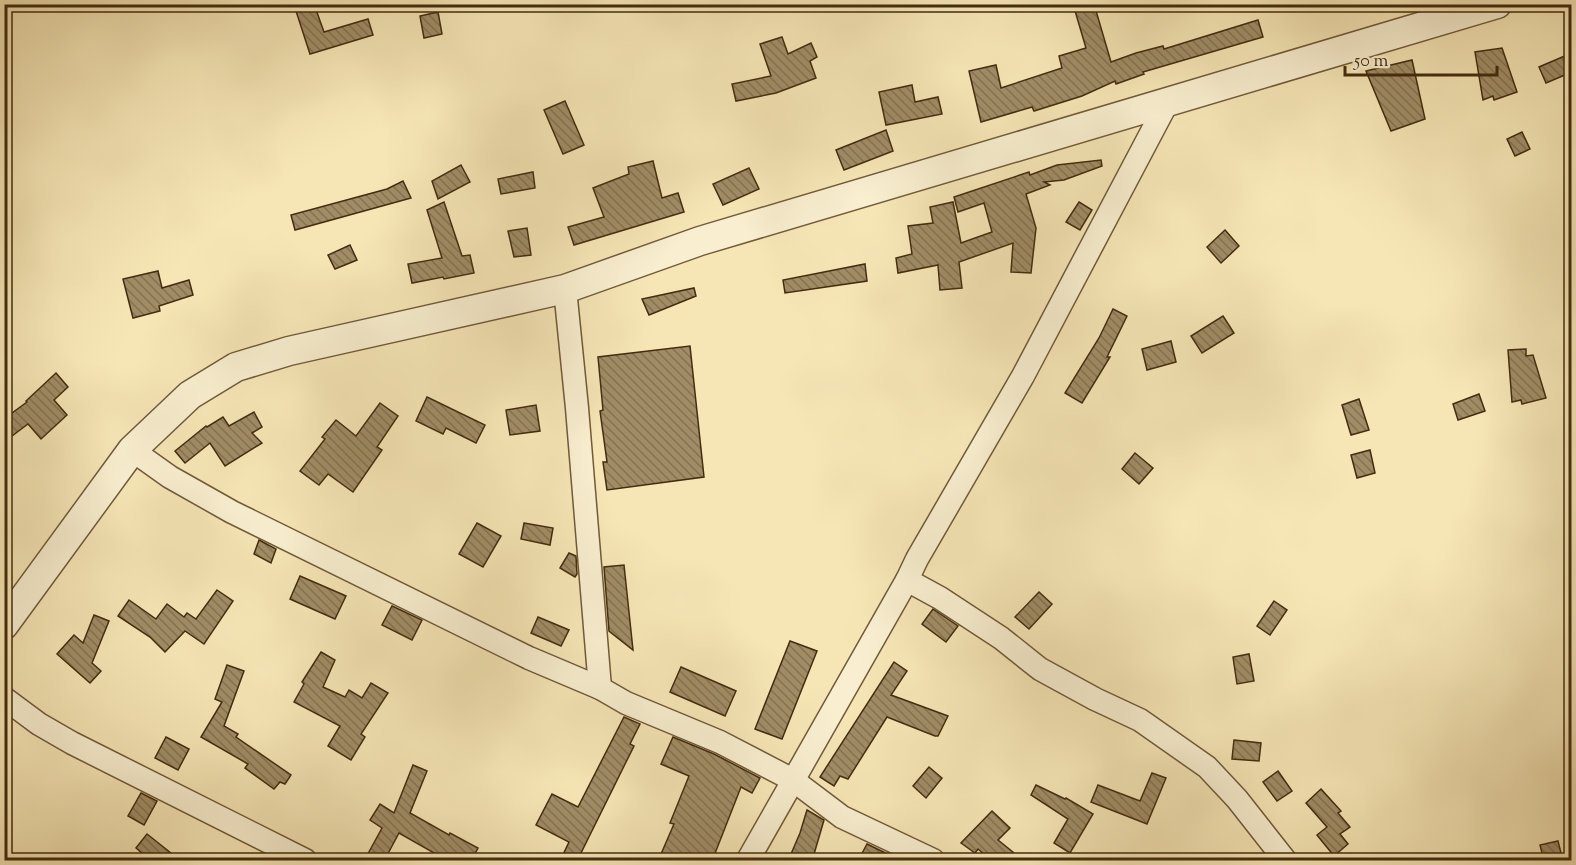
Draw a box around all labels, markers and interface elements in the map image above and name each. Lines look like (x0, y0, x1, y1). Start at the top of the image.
scale bar (1345, 39, 1496, 77)
text: 50 m (1353, 49, 1389, 75)

